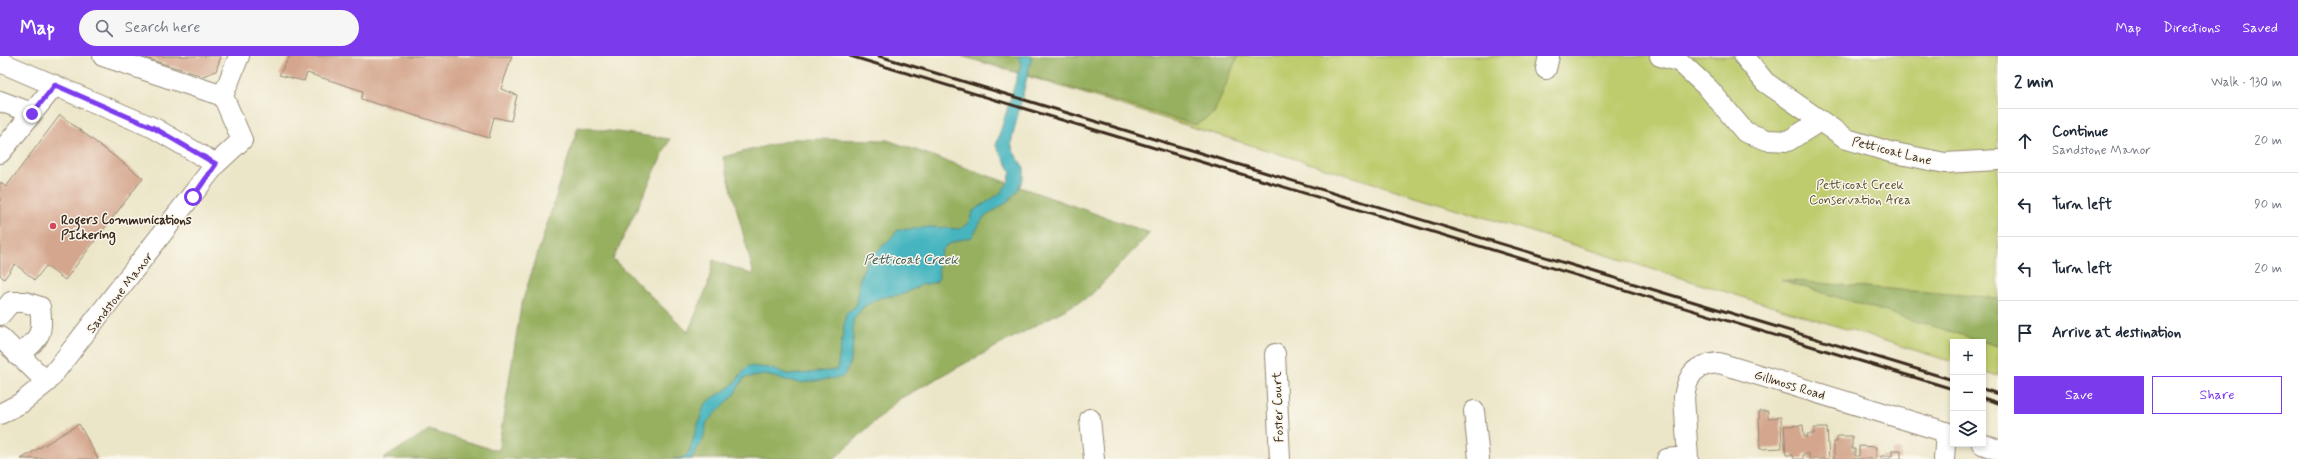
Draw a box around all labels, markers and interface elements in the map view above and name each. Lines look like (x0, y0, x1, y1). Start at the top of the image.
search box (79, 10, 359, 46)
text: Map (20, 16, 55, 41)
icon: search (93, 17, 115, 39)
text: Search here (125, 18, 200, 38)
text: Map (2115, 19, 2141, 37)
text: Directions (2163, 19, 2221, 37)
text: Saved (2243, 19, 2278, 37)
text: 2 min (2014, 71, 2054, 93)
text: Walk · 130 m (2211, 74, 2282, 91)
route end (23, 105, 41, 123)
text: Continue (2052, 122, 2108, 142)
icon: ahead (2014, 130, 2036, 152)
text: 20 m (2254, 132, 2282, 149)
street label: Petticoat Lane (1850, 133, 1933, 170)
text: Sandstone Manor (2052, 142, 2151, 159)
park label: Petticoat Creek Conservation Area (1809, 177, 1911, 209)
route start (184, 188, 202, 206)
icon: left (2014, 194, 2036, 216)
text: Turn left (2052, 195, 2112, 215)
text: 90 m (2254, 196, 2282, 213)
place label: Rogers Communications PIckering (61, 212, 192, 246)
marker: Rogers Communications PIckering (48, 221, 58, 231)
street label: Sandstone Manor (83, 248, 158, 337)
water label: Petticoat Creek (864, 251, 959, 269)
icon: left (2014, 258, 2036, 280)
text: Turn left (2052, 259, 2112, 279)
text: 20 m (2254, 260, 2282, 277)
icon: arrive (2014, 322, 2036, 344)
text: Arrive at destination (2052, 323, 2181, 343)
map controls (1950, 339, 1986, 447)
button: + (1950, 339, 1986, 375)
street label: Gillmoss Road (1752, 367, 1827, 404)
street label: Foster Court (1269, 371, 1288, 443)
button: − (1950, 375, 1986, 411)
button: Save (2014, 376, 2144, 414)
button: Share (2152, 376, 2282, 414)
button: layers (1950, 411, 1986, 447)

